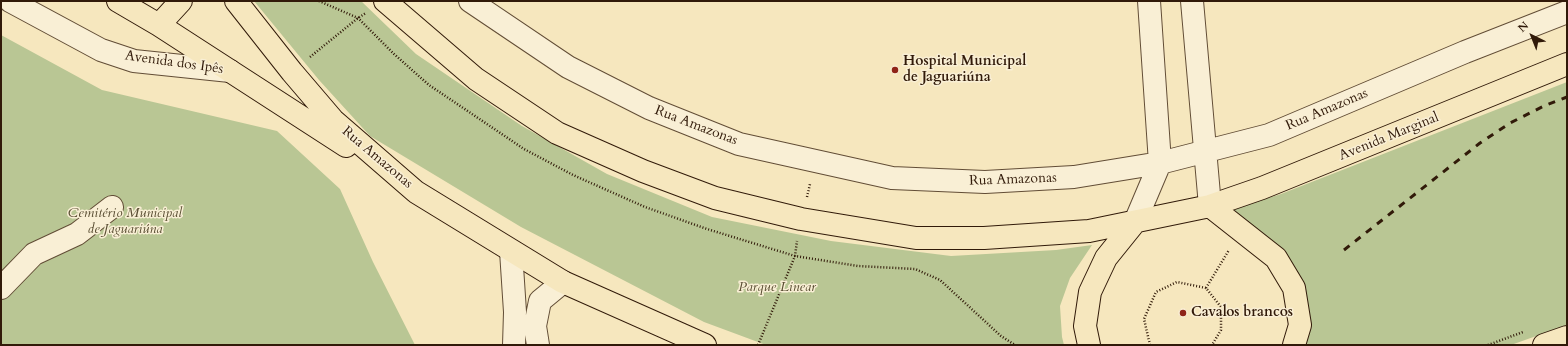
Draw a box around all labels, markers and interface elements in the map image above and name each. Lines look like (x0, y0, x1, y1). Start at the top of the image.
north arrow (1512, 16, 1552, 56)
text: N (1515, 18, 1532, 36)
street label: Avenida dos Ipês (124, 48, 224, 78)
place label: Hospital Municipal de Jaguariúna (903, 54, 1026, 86)
marker: Hospital Municipal de Jaguariúna (890, 65, 900, 75)
street label: Rua Amazonas (1283, 85, 1371, 135)
street label: Rua Amazonas (652, 102, 740, 150)
street label: Avenida Marginal (1337, 109, 1441, 165)
street label: Rua Amazonas (338, 123, 416, 193)
street label: Rua Amazonas (969, 170, 1057, 190)
park label: Cemitério Municipal de Jaguariúna (68, 206, 182, 238)
park label: Parque Linear (738, 280, 816, 296)
place label: Cavalos brancos (1191, 305, 1293, 321)
marker: Cavalos brancos (1178, 308, 1188, 318)

